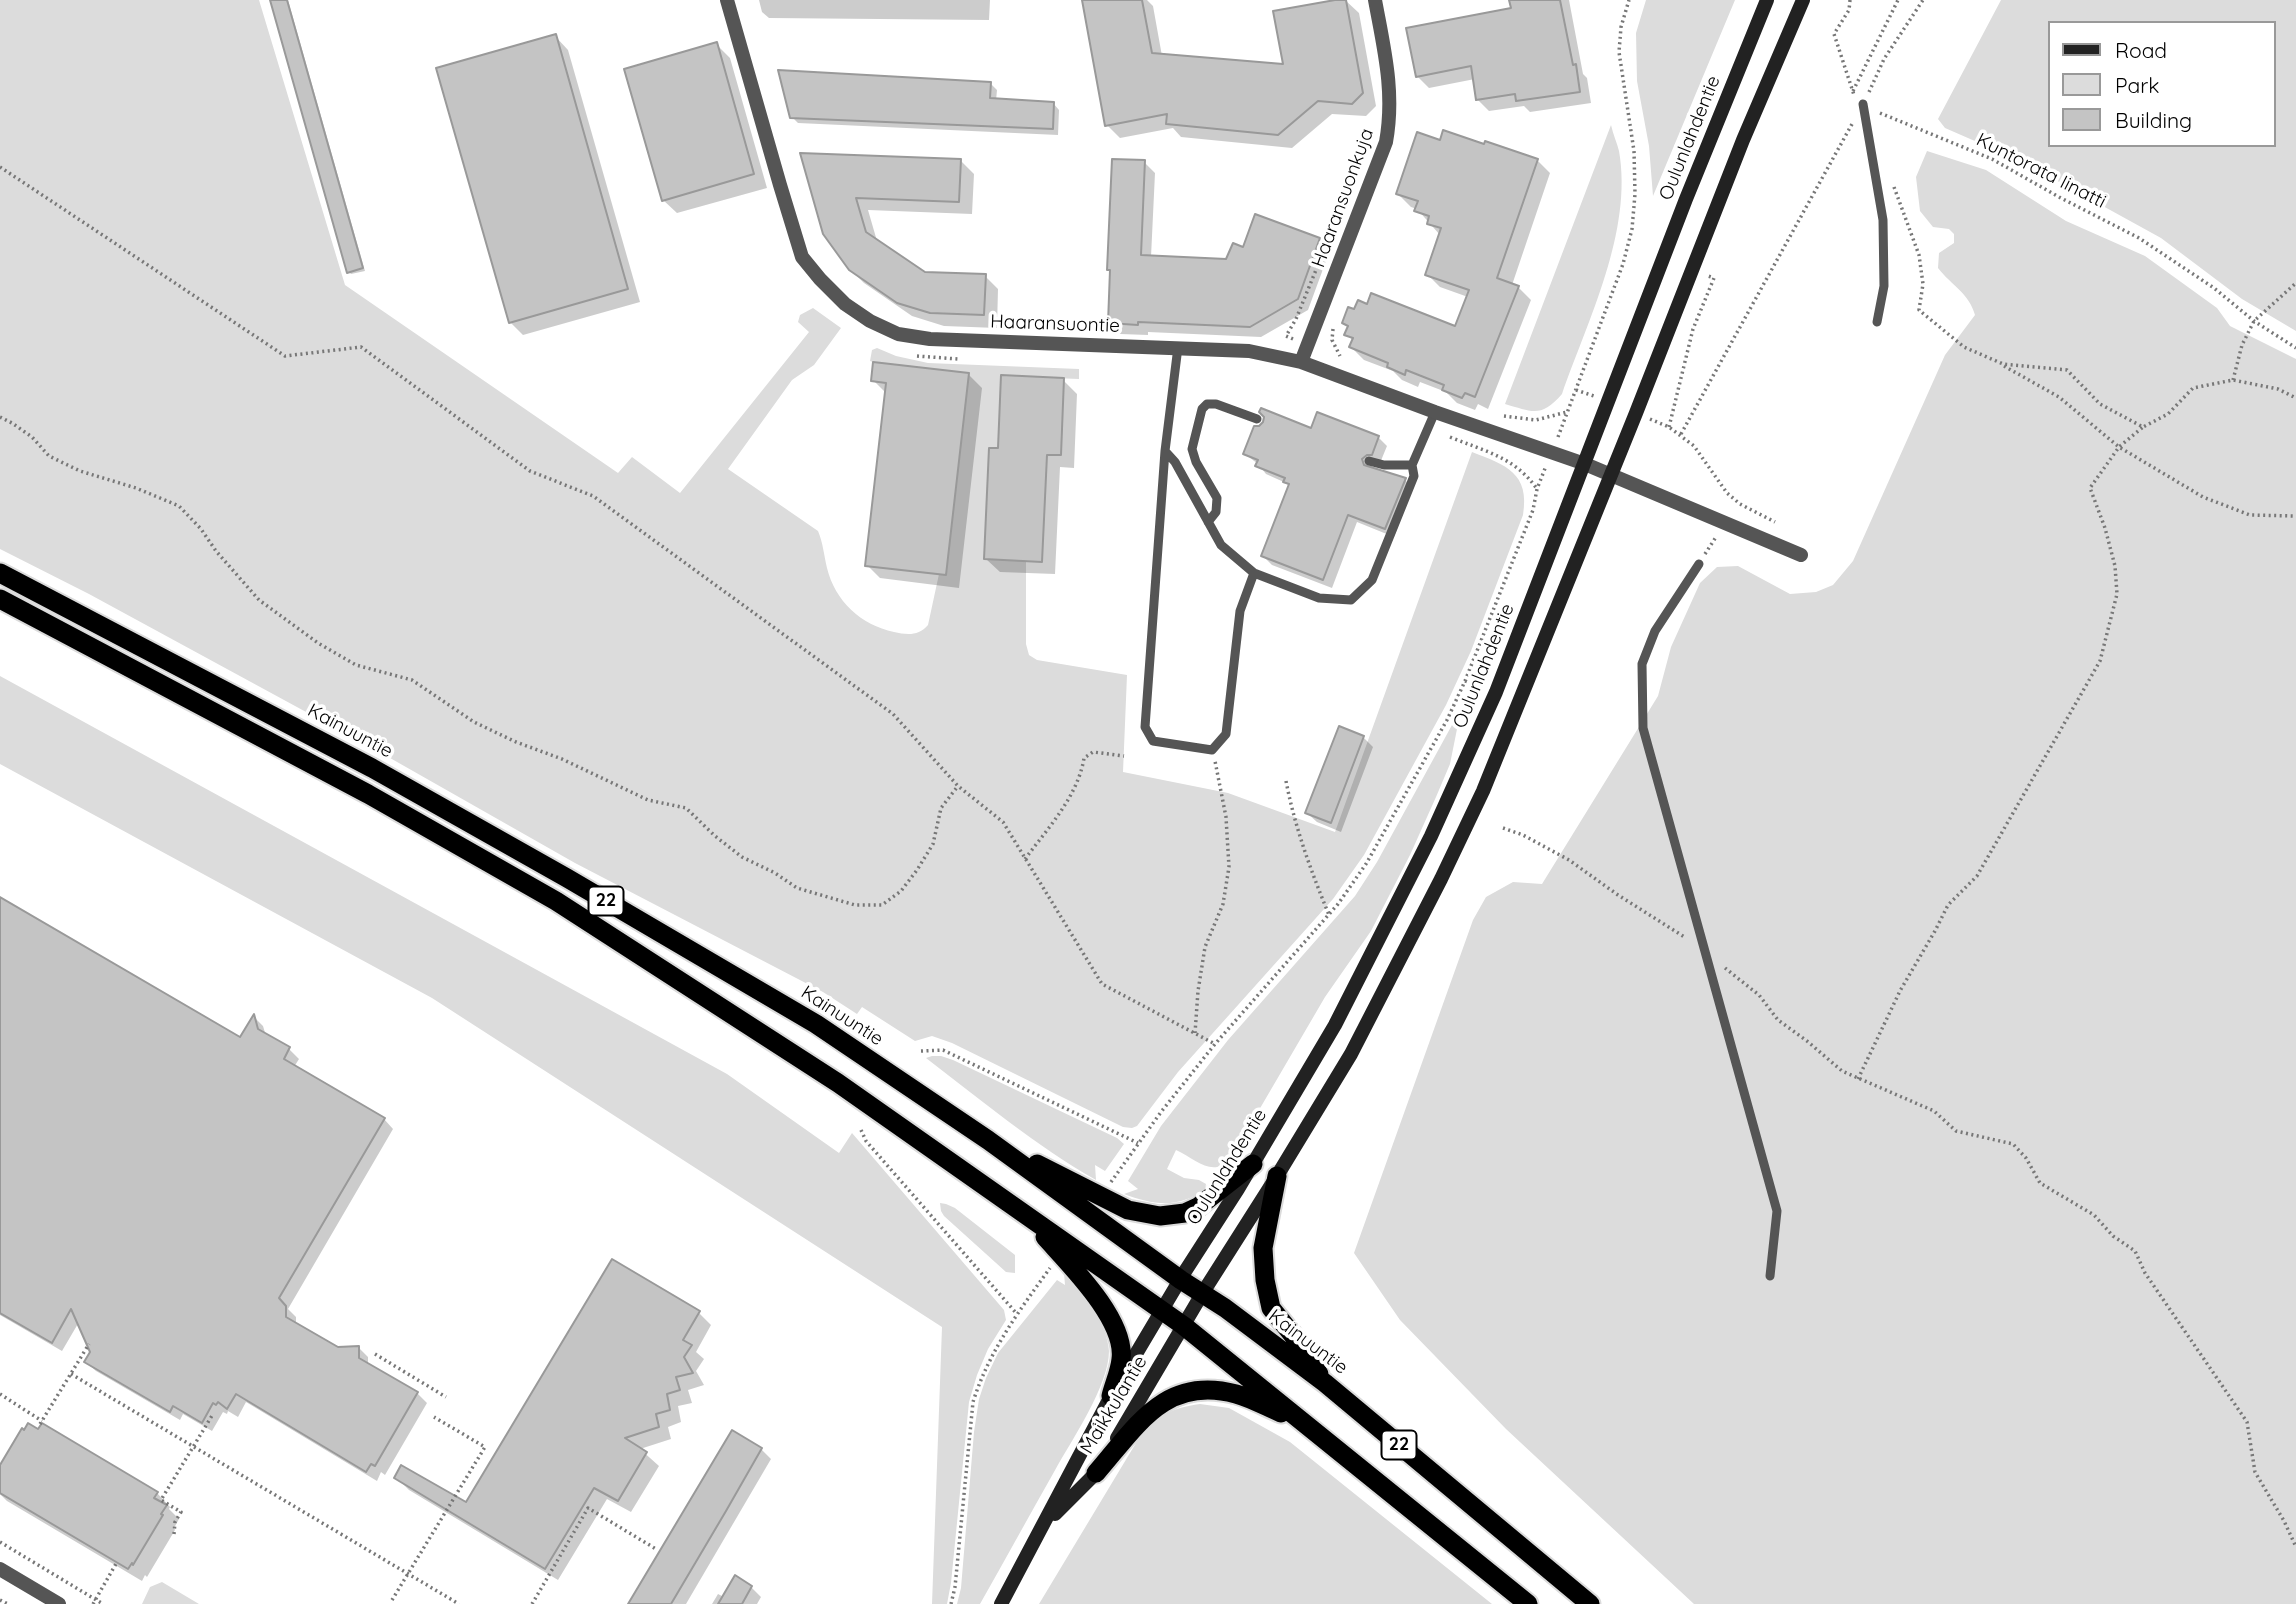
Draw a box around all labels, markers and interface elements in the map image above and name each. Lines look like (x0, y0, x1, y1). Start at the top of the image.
legend (2048, 21, 2275, 147)
text: Road (2115, 37, 2167, 63)
street label: Oulunlahdentie (1655, 72, 1725, 204)
text: Park (2115, 72, 2159, 98)
text: Building (2115, 107, 2192, 133)
street label: Haaransuonkuja (1307, 125, 1379, 271)
street label: Kuntorata Iinatti (1972, 129, 2110, 213)
street label: Haaransuontie (990, 310, 1120, 338)
street label: Oulunlahdentie (1449, 600, 1519, 732)
street label: Kainuuntie (303, 699, 397, 763)
road number: 22 (588, 887, 624, 916)
street label: Kainuuntie (797, 981, 887, 1051)
street label: Oulunlahdentie (1182, 1105, 1272, 1229)
street label: Kainuuntie (1264, 1305, 1352, 1379)
street label: Maikkulantie (1076, 1352, 1152, 1458)
road number: 22 (1382, 1430, 1416, 1460)

